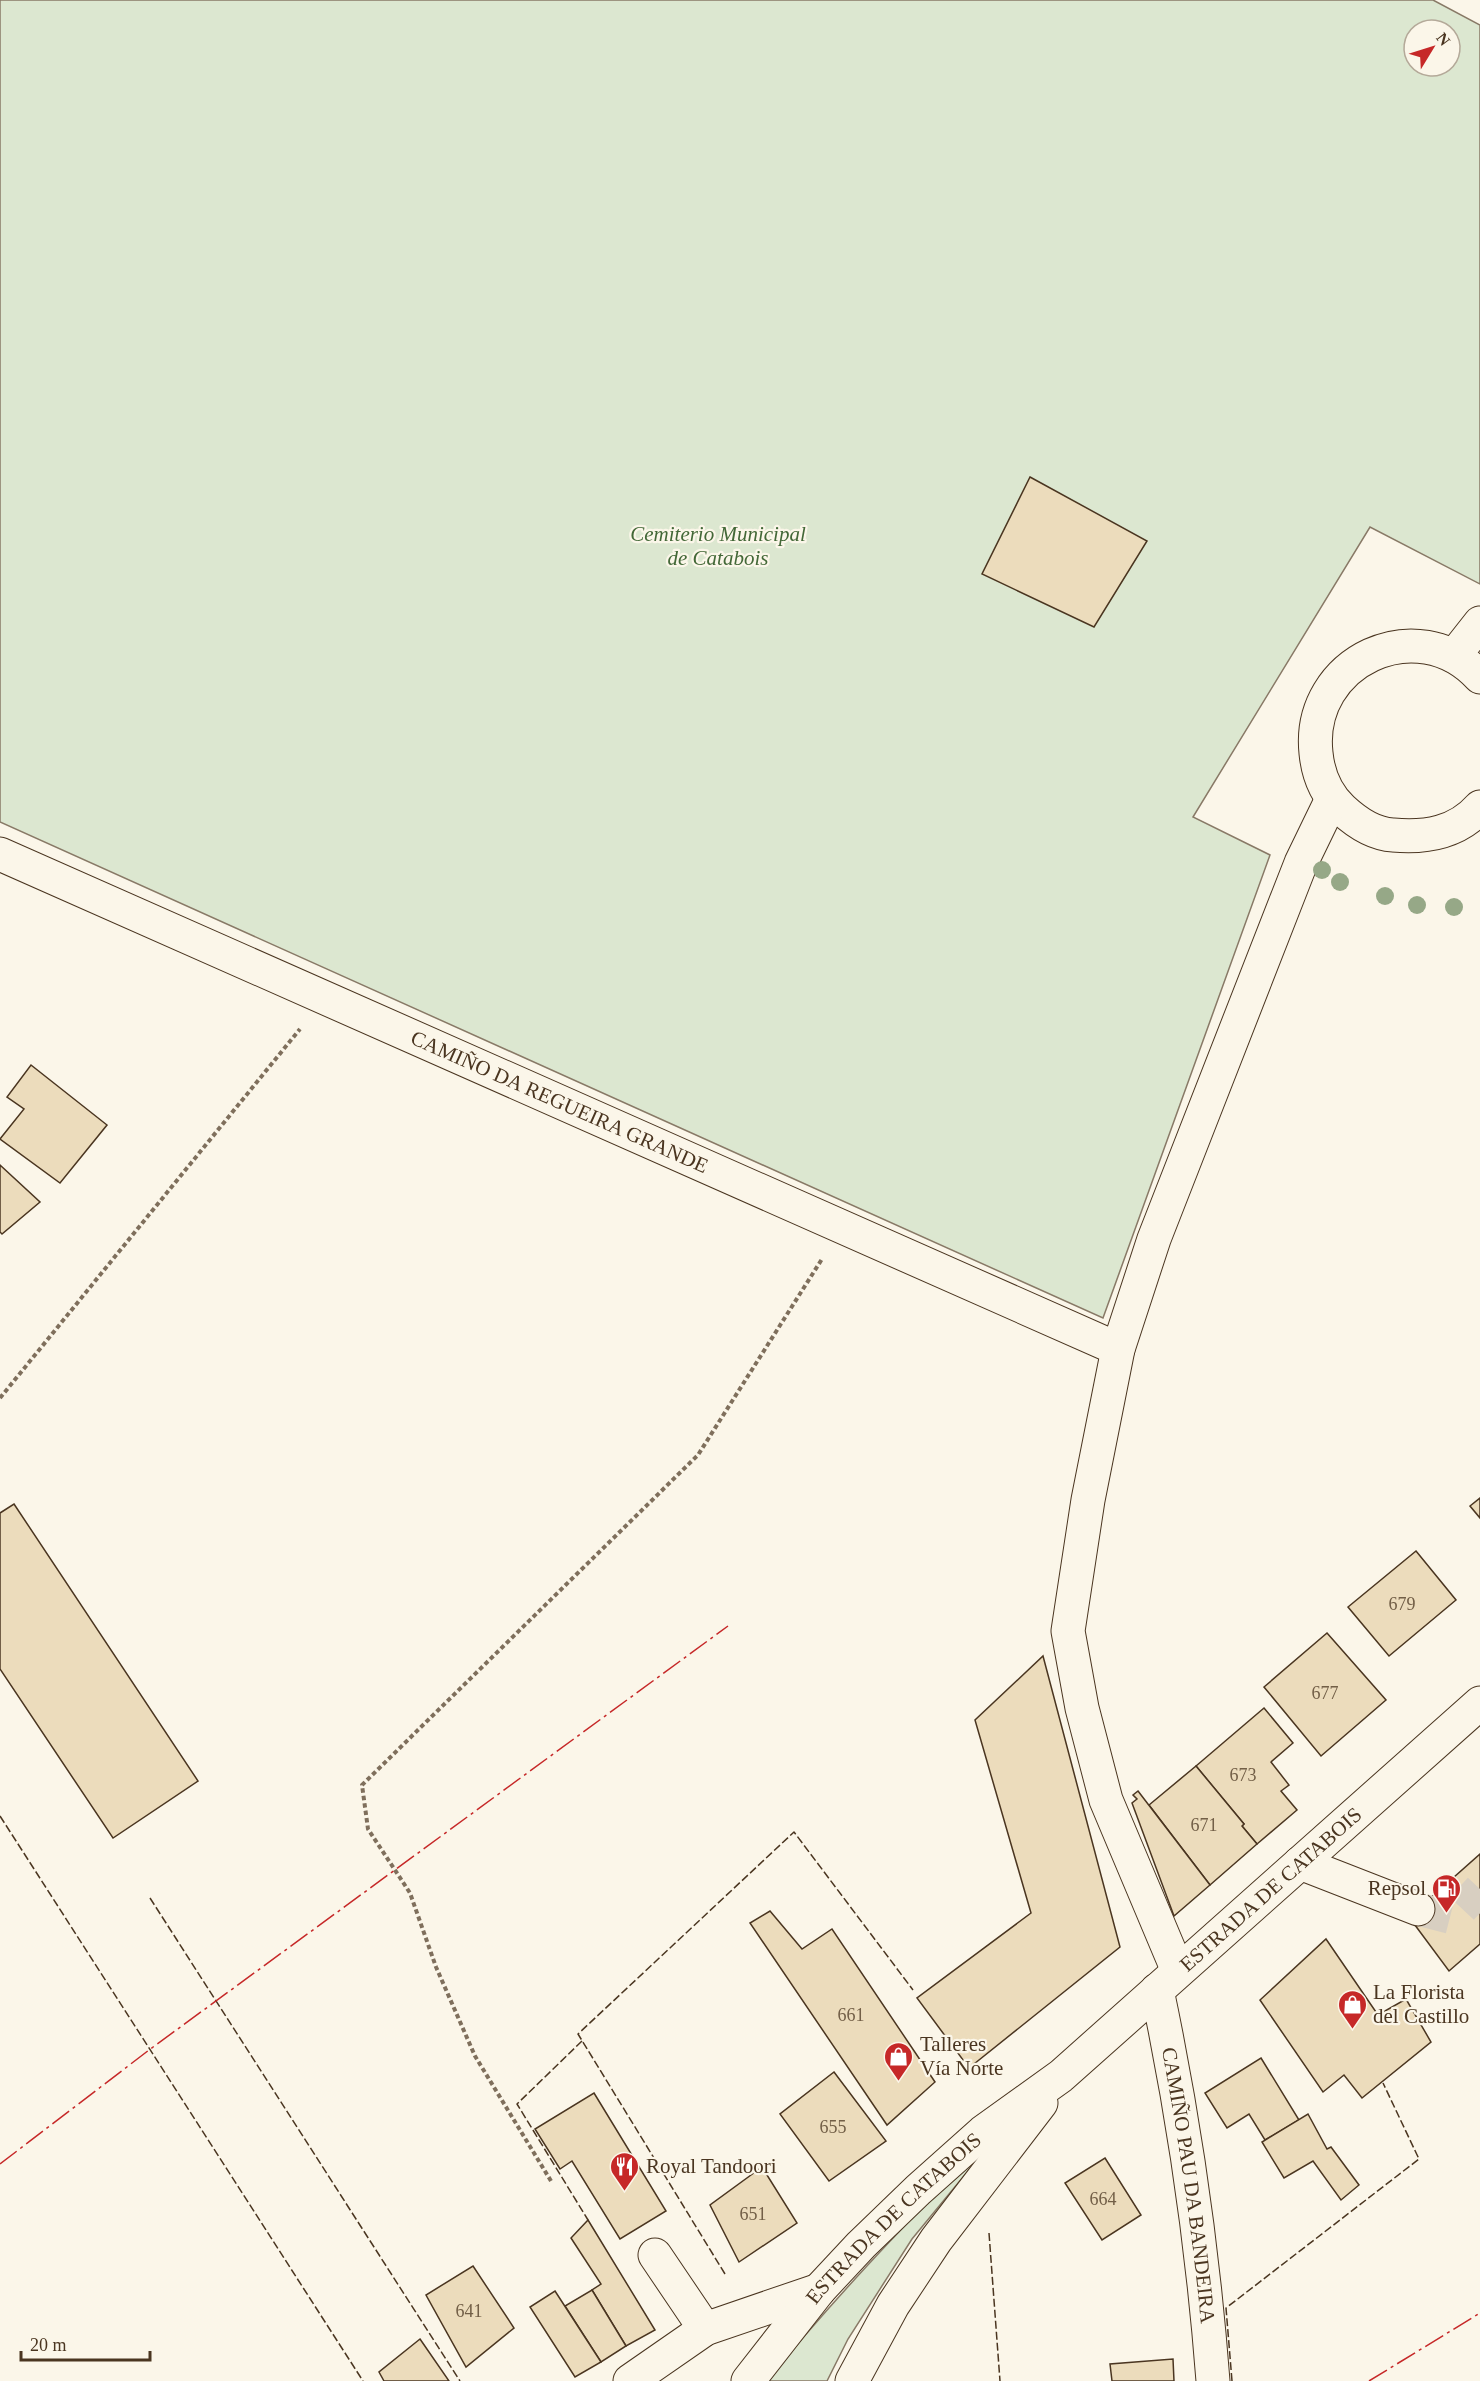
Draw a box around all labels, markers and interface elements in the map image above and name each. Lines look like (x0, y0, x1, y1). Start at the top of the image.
north arrow (1402, 18, 1462, 78)
text: N (1433, 29, 1454, 49)
park label: Cemiterio Municipal de Catabois (630, 522, 806, 570)
street label: CAMIÑO DA REGUEIRA GRANDE (407, 1025, 712, 1178)
house number: 679 (1389, 1594, 1416, 1614)
house number: 677 (1312, 1683, 1339, 1703)
house number: 673 (1230, 1765, 1257, 1785)
street label: ESTRADA DE CATABOIS (1175, 1802, 1366, 1977)
house number: 671 (1191, 1815, 1218, 1835)
fuel station icon: Repsol (1431, 1872, 1463, 1914)
place label: Repsol (1368, 1876, 1426, 1900)
place label: La Florista del Castillo (1373, 1980, 1469, 2028)
shop icon: La Florista del Castillo (1336, 1988, 1368, 2030)
house number: 661 (838, 2005, 865, 2025)
place label: Talleres Vía Norte (920, 2032, 1003, 2080)
shop icon: Talleres Vía Norte (883, 2040, 915, 2082)
street label: CAMIÑO PAU DA BANDEIRA (1157, 2045, 1220, 2325)
house number: 655 (820, 2117, 847, 2137)
street label: ESTRADA DE CATABOIS (801, 2127, 986, 2308)
restaurant icon: Royal Tandoori (609, 2150, 641, 2192)
place label: Royal Tandoori (646, 2154, 777, 2178)
house number: 664 (1090, 2189, 1117, 2209)
house number: 651 (740, 2204, 767, 2224)
house number: 641 (456, 2301, 483, 2321)
scale bar (21, 2324, 150, 2362)
text: 20 m (30, 2335, 67, 2355)

